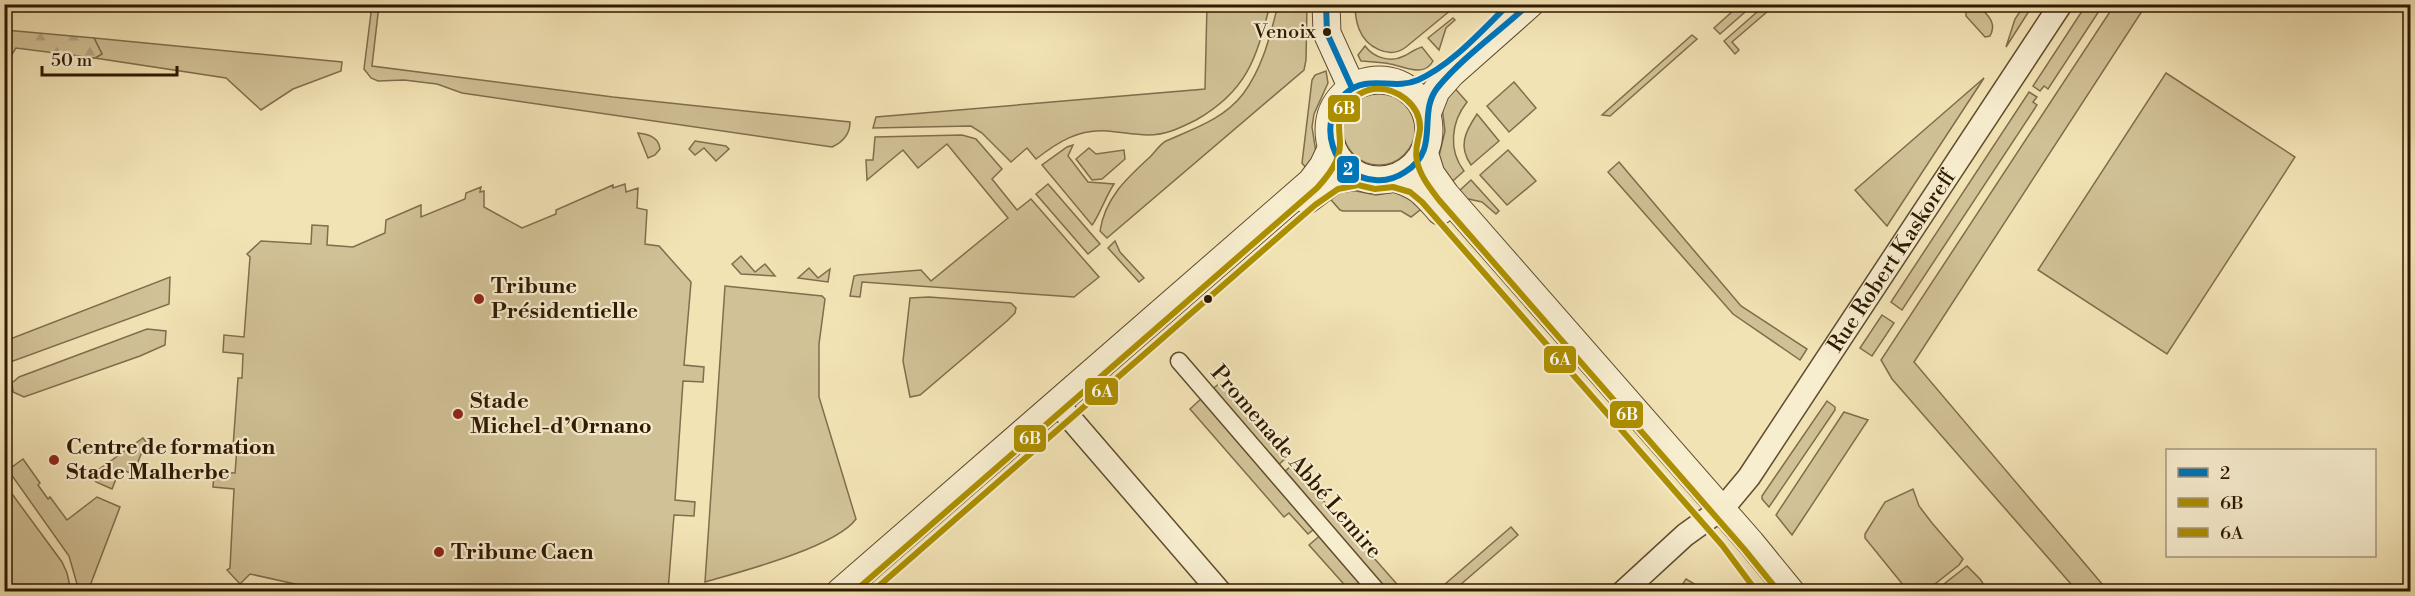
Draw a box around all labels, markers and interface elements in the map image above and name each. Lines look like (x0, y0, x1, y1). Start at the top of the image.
place label: Venoix (1252, 20, 1317, 45)
marker: Venoix (1321, 26, 1333, 38)
scale bar (42, 39, 177, 77)
text: 50 m (51, 49, 93, 72)
line badge: 6B (1327, 94, 1361, 123)
text: 6B (1333, 99, 1355, 119)
line badge: 2 (1336, 155, 1360, 184)
text: 2 (1343, 160, 1353, 180)
street label: Rue Robert Kaskoreff (1822, 164, 1962, 357)
place label: Tribune Présidentielle (491, 273, 638, 325)
marker: Tribune Présidentielle (472, 292, 486, 306)
unlabelled marker (1202, 293, 1214, 305)
line badge: 6A (1543, 345, 1577, 374)
text: 6A (1549, 350, 1571, 370)
street label: Promenade Abbé Lemire (1205, 360, 1387, 564)
line badge: 6A (1084, 377, 1119, 406)
text: 6A (1091, 382, 1113, 402)
place label: Stade Michel-d’Ornano (470, 388, 652, 440)
line badge: 6B (1609, 400, 1644, 429)
text: 6B (1616, 405, 1638, 425)
marker: Stade Michel-d’Ornano (451, 407, 465, 421)
line badge: 6B (1013, 424, 1047, 453)
text: 6B (1019, 429, 1041, 449)
place label: Centre de formation Stade Malherbe (66, 434, 276, 486)
legend (2166, 449, 2376, 557)
marker: Centre de formation Stade Malherbe (47, 453, 61, 467)
text: 2 (2220, 462, 2230, 485)
text: 6B (2220, 492, 2244, 515)
text: 6A (2220, 522, 2244, 545)
place label: Tribune Caen (451, 539, 594, 566)
marker: Tribune Caen (432, 545, 446, 559)

